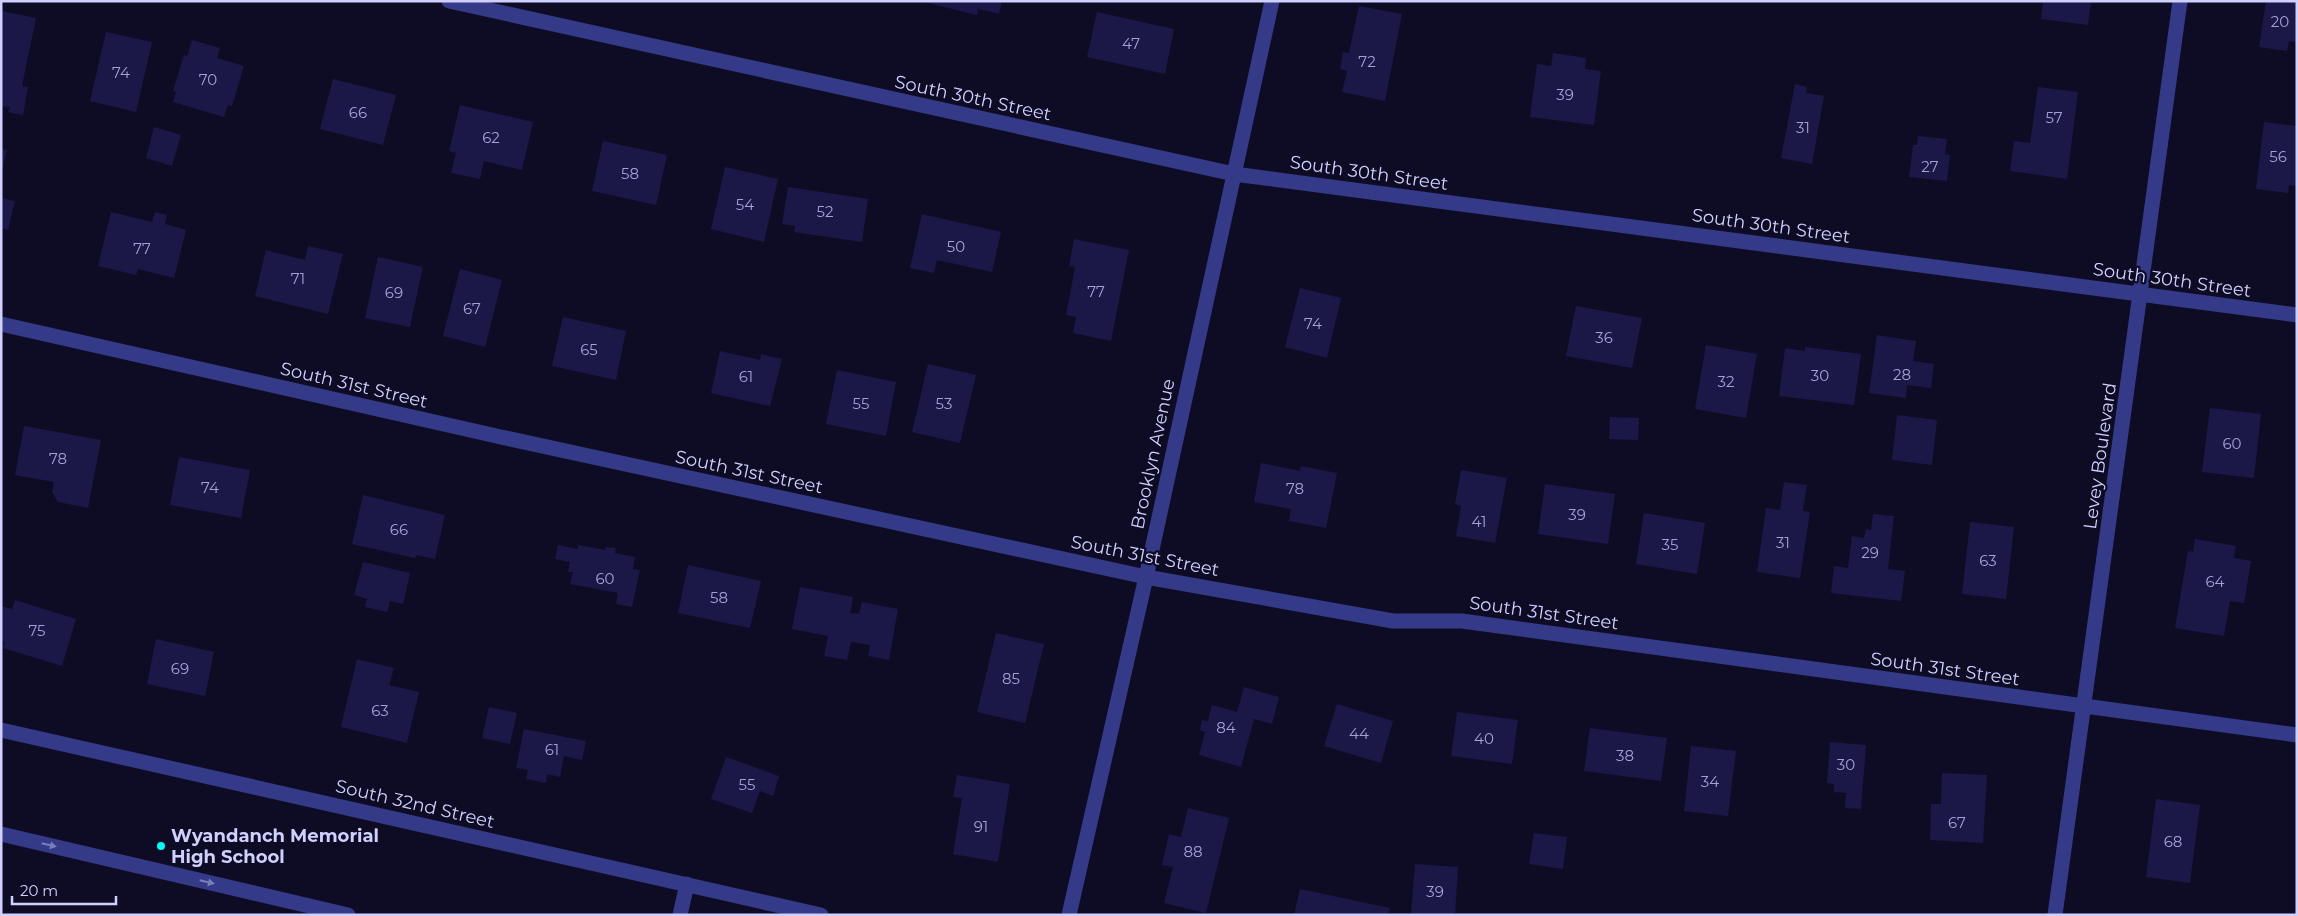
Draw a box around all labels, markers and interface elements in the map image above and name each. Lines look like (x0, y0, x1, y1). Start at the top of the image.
house number: 20 (2271, 12, 2289, 31)
house number: 47 (1122, 34, 1140, 53)
house number: 72 (1358, 52, 1376, 71)
house number: 74 (112, 63, 130, 82)
house number: 70 (199, 70, 217, 89)
street label: South 30th Street (893, 71, 1053, 125)
house number: 39 (1556, 85, 1574, 104)
house number: 66 (349, 103, 367, 122)
house number: 57 (2045, 108, 2063, 127)
house number: 31 (1796, 118, 1810, 137)
house number: 62 (482, 128, 500, 147)
house number: 56 (2269, 147, 2287, 166)
street label: South 30th Street (1288, 151, 1450, 195)
house number: 27 (1921, 157, 1939, 176)
house number: 58 (621, 164, 639, 183)
house number: 54 (736, 195, 754, 214)
house number: 52 (817, 202, 833, 221)
street label: South 30th Street (1690, 204, 1852, 248)
house number: 50 (947, 237, 965, 256)
house number: 77 (133, 239, 151, 258)
street label: South 30th Street (2091, 258, 2253, 302)
house number: 71 (291, 269, 305, 288)
house number: 77 (1087, 282, 1105, 301)
house number: 69 (385, 283, 403, 302)
house number: 67 (463, 299, 481, 318)
house number: 74 (1304, 314, 1322, 333)
house number: 36 (1595, 328, 1613, 347)
house number: 65 (580, 340, 598, 359)
street label: South 31st Street (278, 357, 430, 413)
house number: 28 (1893, 365, 1911, 384)
house number: 30 (1811, 366, 1829, 385)
house number: 61 (739, 367, 753, 386)
house number: 32 (1718, 372, 1734, 391)
street label: Brooklyn Avenue (1126, 377, 1180, 531)
street label: Levey Boulevard (2079, 381, 2121, 531)
house number: 55 (853, 394, 869, 413)
house number: 53 (936, 394, 952, 413)
house number: 60 (2222, 434, 2242, 453)
street label: South 31st Street (673, 446, 825, 498)
house number: 78 (49, 449, 67, 468)
house number: 74 (201, 478, 219, 497)
house number: 78 (1286, 479, 1304, 498)
house number: 39 (1568, 505, 1586, 524)
house number: 41 (1472, 512, 1486, 531)
house number: 66 (390, 520, 408, 539)
street label: South 31st Street (1069, 531, 1221, 581)
house number: 31 (1776, 533, 1790, 552)
house number: 35 (1662, 535, 1678, 554)
house number: 29 (1861, 543, 1879, 562)
house number: 63 (1979, 551, 1997, 570)
house number: 60 (595, 569, 615, 588)
house number: 64 (2205, 572, 2225, 591)
house number: 58 (710, 588, 728, 607)
street label: South 31st Street (1468, 592, 1620, 634)
house number: 75 (28, 621, 46, 640)
street label: South 31st Street (1869, 648, 2021, 690)
house number: 69 (171, 659, 189, 678)
house number: 85 (1002, 669, 1020, 688)
house number: 63 (371, 701, 389, 720)
house number: 84 (1216, 718, 1236, 737)
house number: 44 (1349, 724, 1369, 743)
house number: 40 (1474, 729, 1494, 748)
house number: 61 (545, 740, 559, 759)
house number: 38 (1616, 746, 1634, 765)
house number: 30 (1837, 755, 1855, 774)
house number: 34 (1701, 772, 1719, 791)
street label: South 32nd Street (333, 775, 497, 833)
house number: 55 (739, 775, 755, 794)
house number: 67 (1948, 813, 1966, 832)
house number: 91 (974, 817, 988, 836)
place label: Wyandanch Memorial High School (171, 825, 379, 868)
house number: 68 (2164, 832, 2182, 851)
marker: Wyandanch Memorial High School (155, 840, 167, 852)
one-way arrow (41, 841, 56, 849)
house number: 88 (1183, 842, 1203, 861)
scale bar (12, 874, 116, 906)
one-way arrow (200, 878, 215, 886)
text: 20 m (20, 881, 58, 900)
house number: 39 (1426, 882, 1444, 901)

